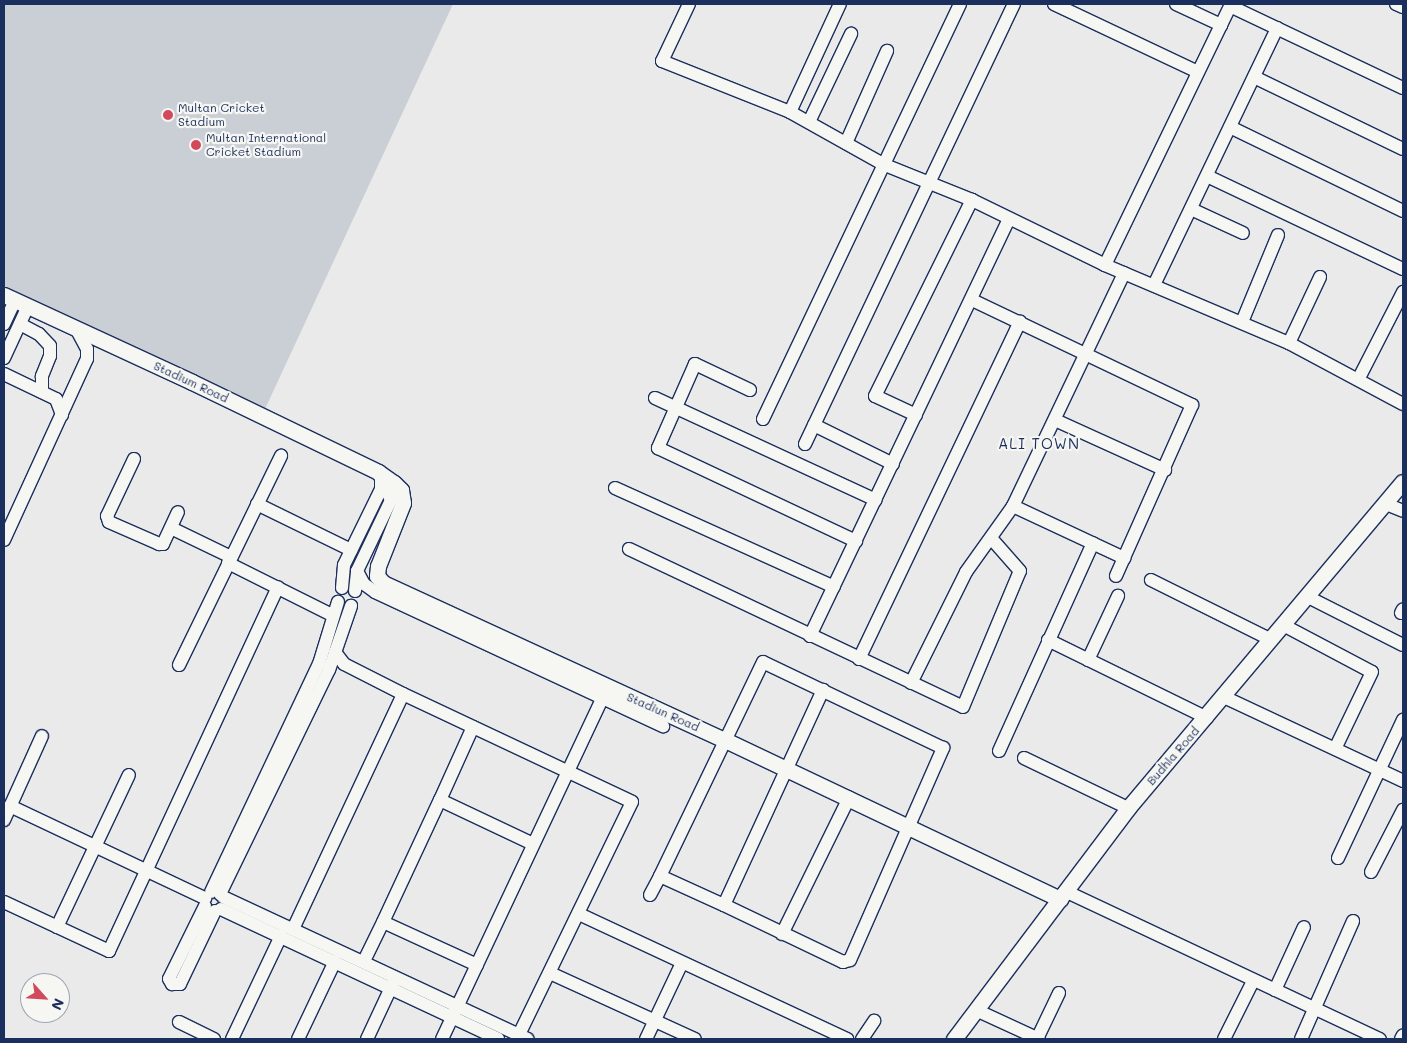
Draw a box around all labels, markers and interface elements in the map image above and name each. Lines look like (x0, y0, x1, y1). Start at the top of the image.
place label: Multan Cricket Stadium (178, 101, 265, 129)
marker: Multan Cricket Stadium (162, 109, 174, 121)
place label: Multan International Cricket Stadium (206, 131, 326, 159)
marker: Multan International Cricket Stadium (190, 139, 202, 151)
street label: Stadium Road (151, 358, 231, 406)
district label: ALI TOWN (997, 435, 1081, 453)
street label: Stadiun Road (625, 690, 701, 734)
street label: Budhla Road (1144, 724, 1202, 788)
north arrow (20, 973, 70, 1023)
text: N (47, 995, 69, 1013)

